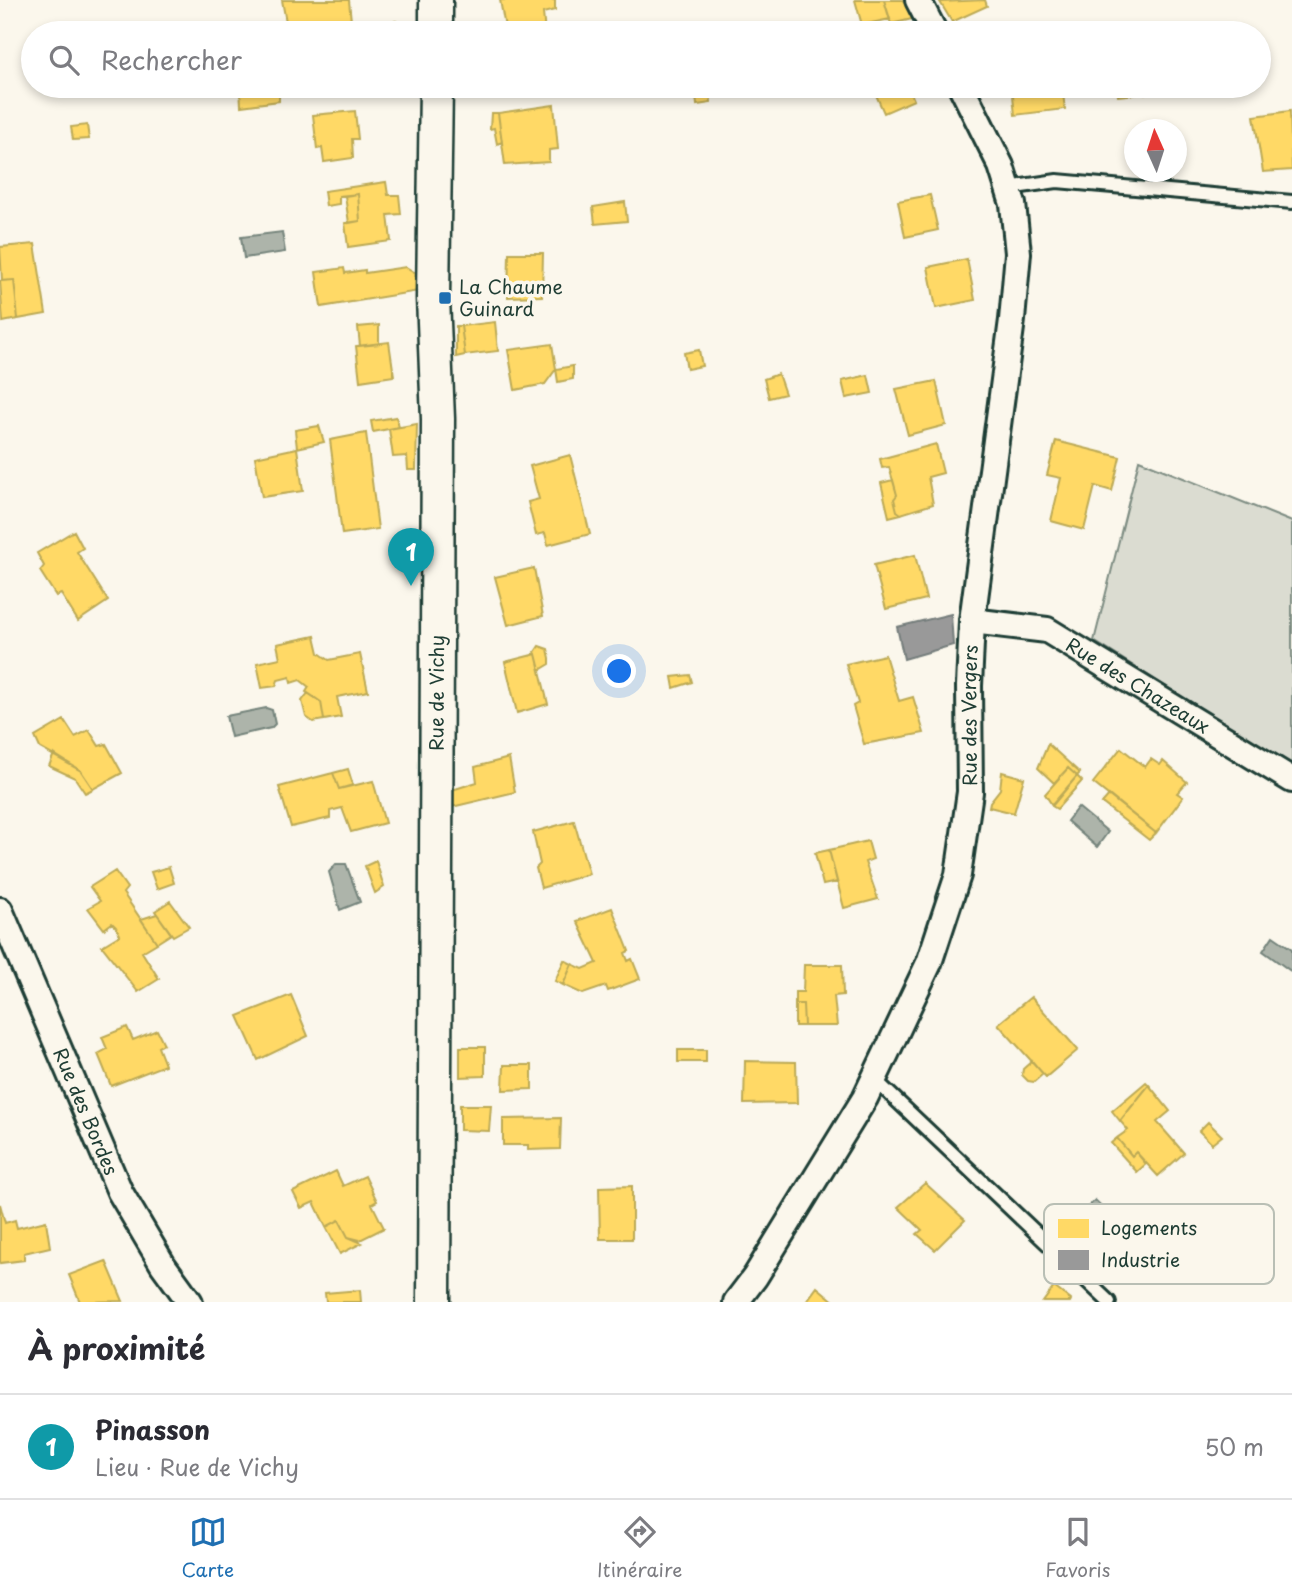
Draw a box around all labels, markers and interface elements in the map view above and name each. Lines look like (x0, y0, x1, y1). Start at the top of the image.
search box (21, 21, 1271, 98)
text: Rechercher (101, 40, 242, 79)
icon: search (45, 41, 83, 79)
north arrow (1124, 119, 1187, 182)
place label: La Chaume Guinard (459, 272, 563, 322)
marker: La Chaume Guinard (437, 290, 453, 306)
pin: 1 (388, 528, 434, 586)
street label: Rue des Chazeaux (1061, 630, 1216, 740)
street label: Rue de Vichy (421, 635, 450, 751)
street label: Rue des Vergers (954, 644, 984, 786)
your location (602, 654, 636, 688)
street label: Rue des Bordes (47, 1043, 126, 1179)
legend (1044, 1204, 1274, 1284)
text: Logements (1101, 1213, 1197, 1241)
text: Industrie (1101, 1245, 1180, 1273)
text: À proximité (28, 1325, 205, 1370)
text: Pinasson (95, 1410, 210, 1449)
text: 1 (46, 1429, 57, 1464)
text: 50 m (1204, 1429, 1264, 1464)
text: Lieu · Rue de Vichy (95, 1449, 299, 1484)
tab: Carte (181, 1513, 234, 1583)
tab: Itinéraire (597, 1513, 682, 1583)
tab: Favoris (1045, 1513, 1111, 1583)

